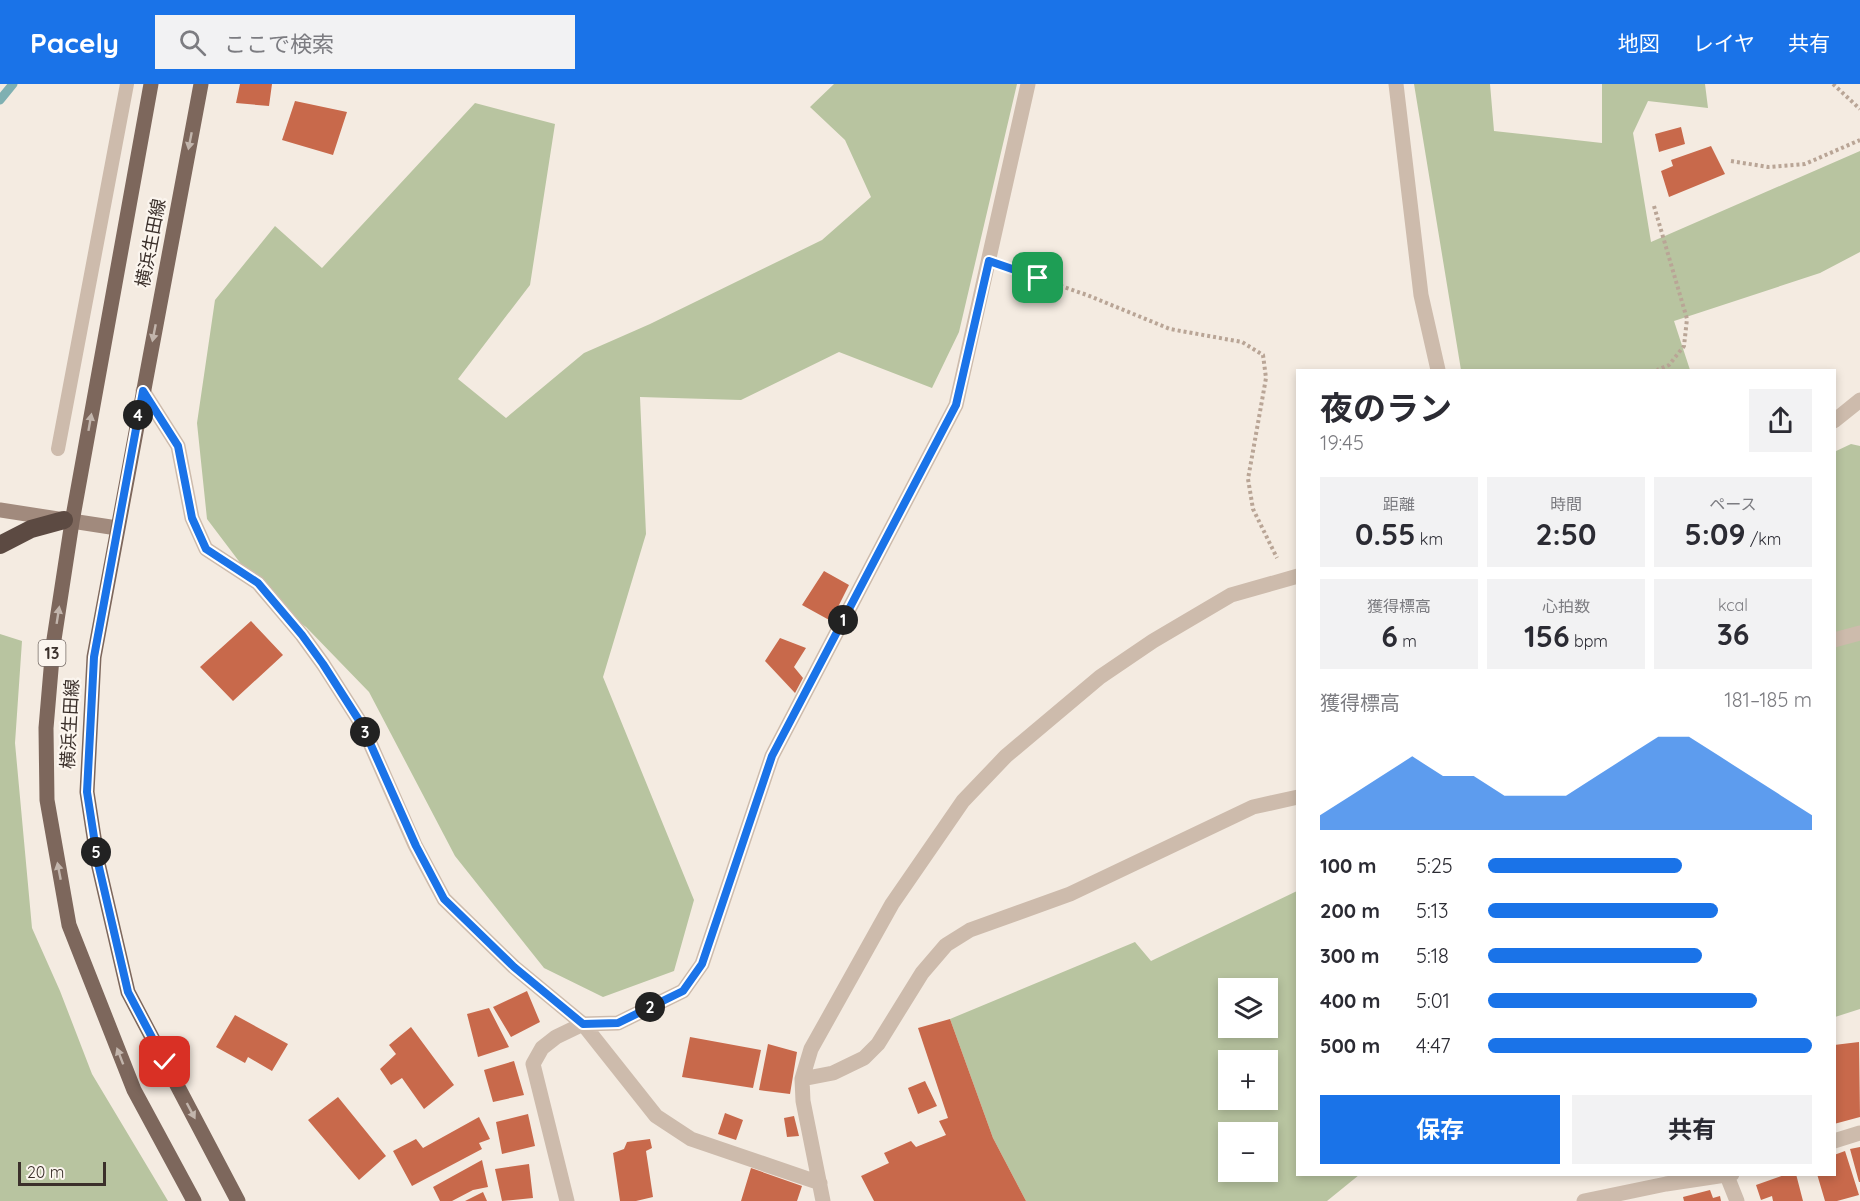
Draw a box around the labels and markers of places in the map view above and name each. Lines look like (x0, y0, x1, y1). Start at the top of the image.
pin (1012, 252, 1063, 303)
pin: 4 (123, 400, 153, 430)
pin: 1 (828, 605, 858, 635)
pin: 3 (350, 717, 380, 747)
pin: 5 (81, 837, 111, 867)
pin: 2 (635, 992, 665, 1022)
pin (139, 1036, 190, 1087)

